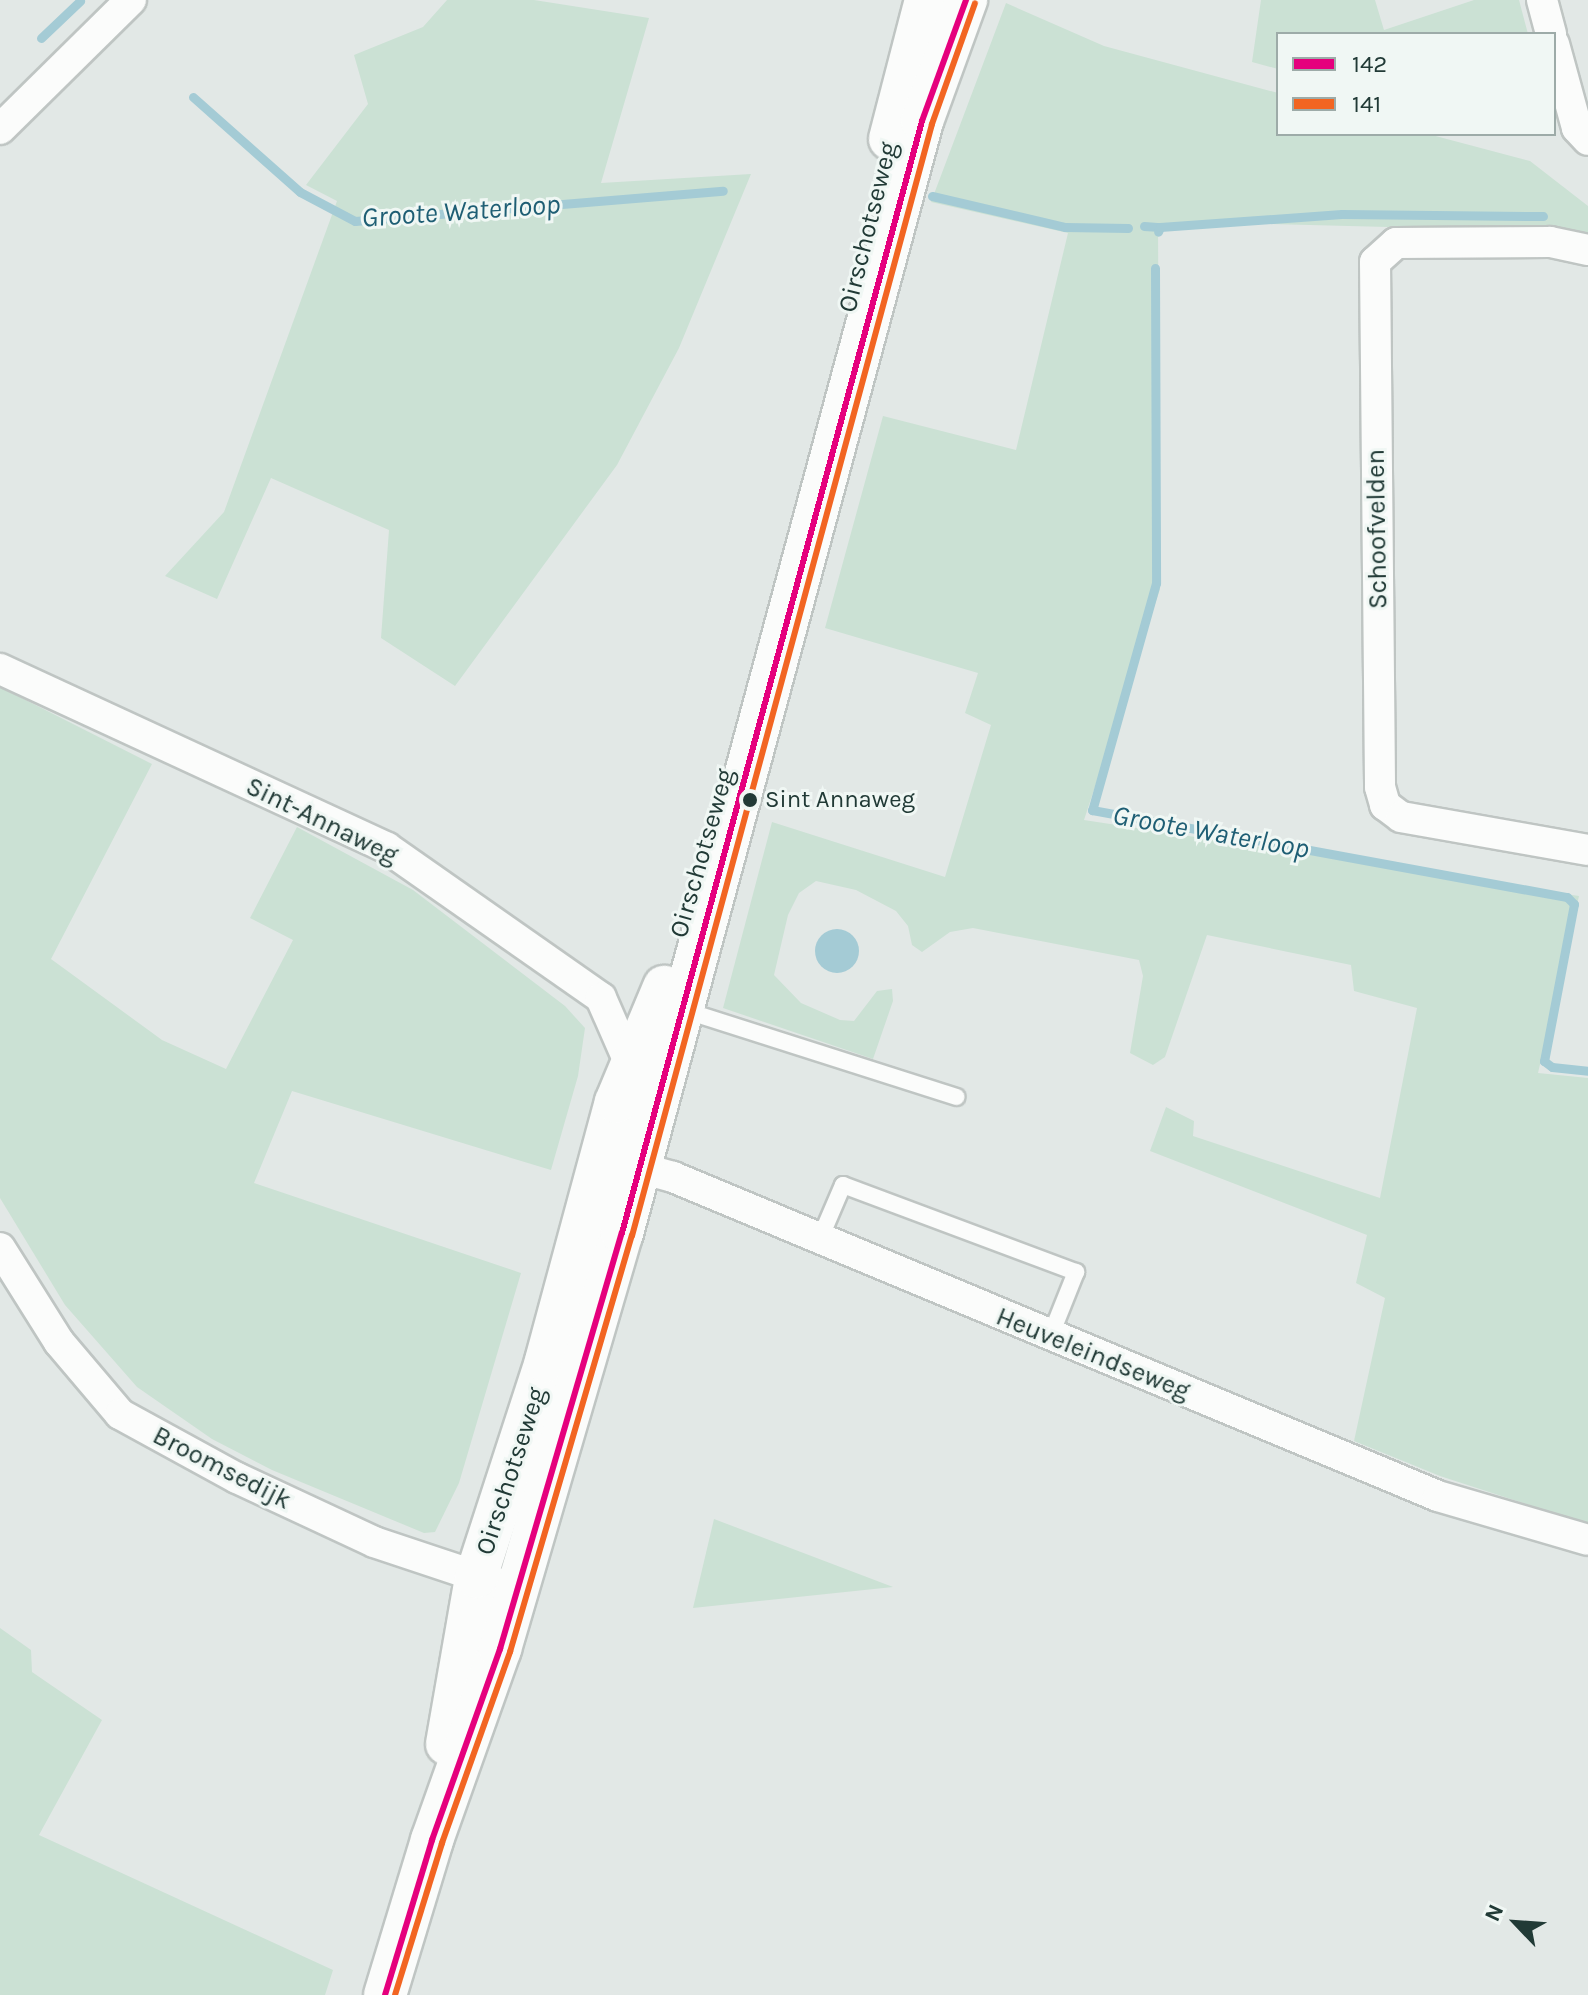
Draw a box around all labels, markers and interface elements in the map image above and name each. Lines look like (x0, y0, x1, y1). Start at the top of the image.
legend (1276, 32, 1556, 136)
text: 142 (1352, 50, 1387, 78)
text: 141 (1352, 90, 1381, 118)
street label: Oirschotseweg (832, 139, 904, 315)
water label: Groote Waterloop (361, 187, 561, 235)
street label: Schoofvelden (1360, 449, 1394, 609)
street label: Oirschotseweg (663, 765, 741, 941)
street label: Sint-Annaweg (241, 771, 403, 871)
place label: Sint Annaweg (765, 786, 915, 814)
marker: Sint Annaweg (742, 792, 758, 808)
water label: Groote Waterloop (1110, 798, 1312, 866)
street label: Heuveleindseweg (992, 1301, 1194, 1407)
street label: Oirschotseweg (469, 1383, 553, 1559)
street label: Broomsedijk (148, 1420, 296, 1516)
north arrow (1476, 1883, 1556, 1963)
text: N (1479, 1900, 1509, 1926)

